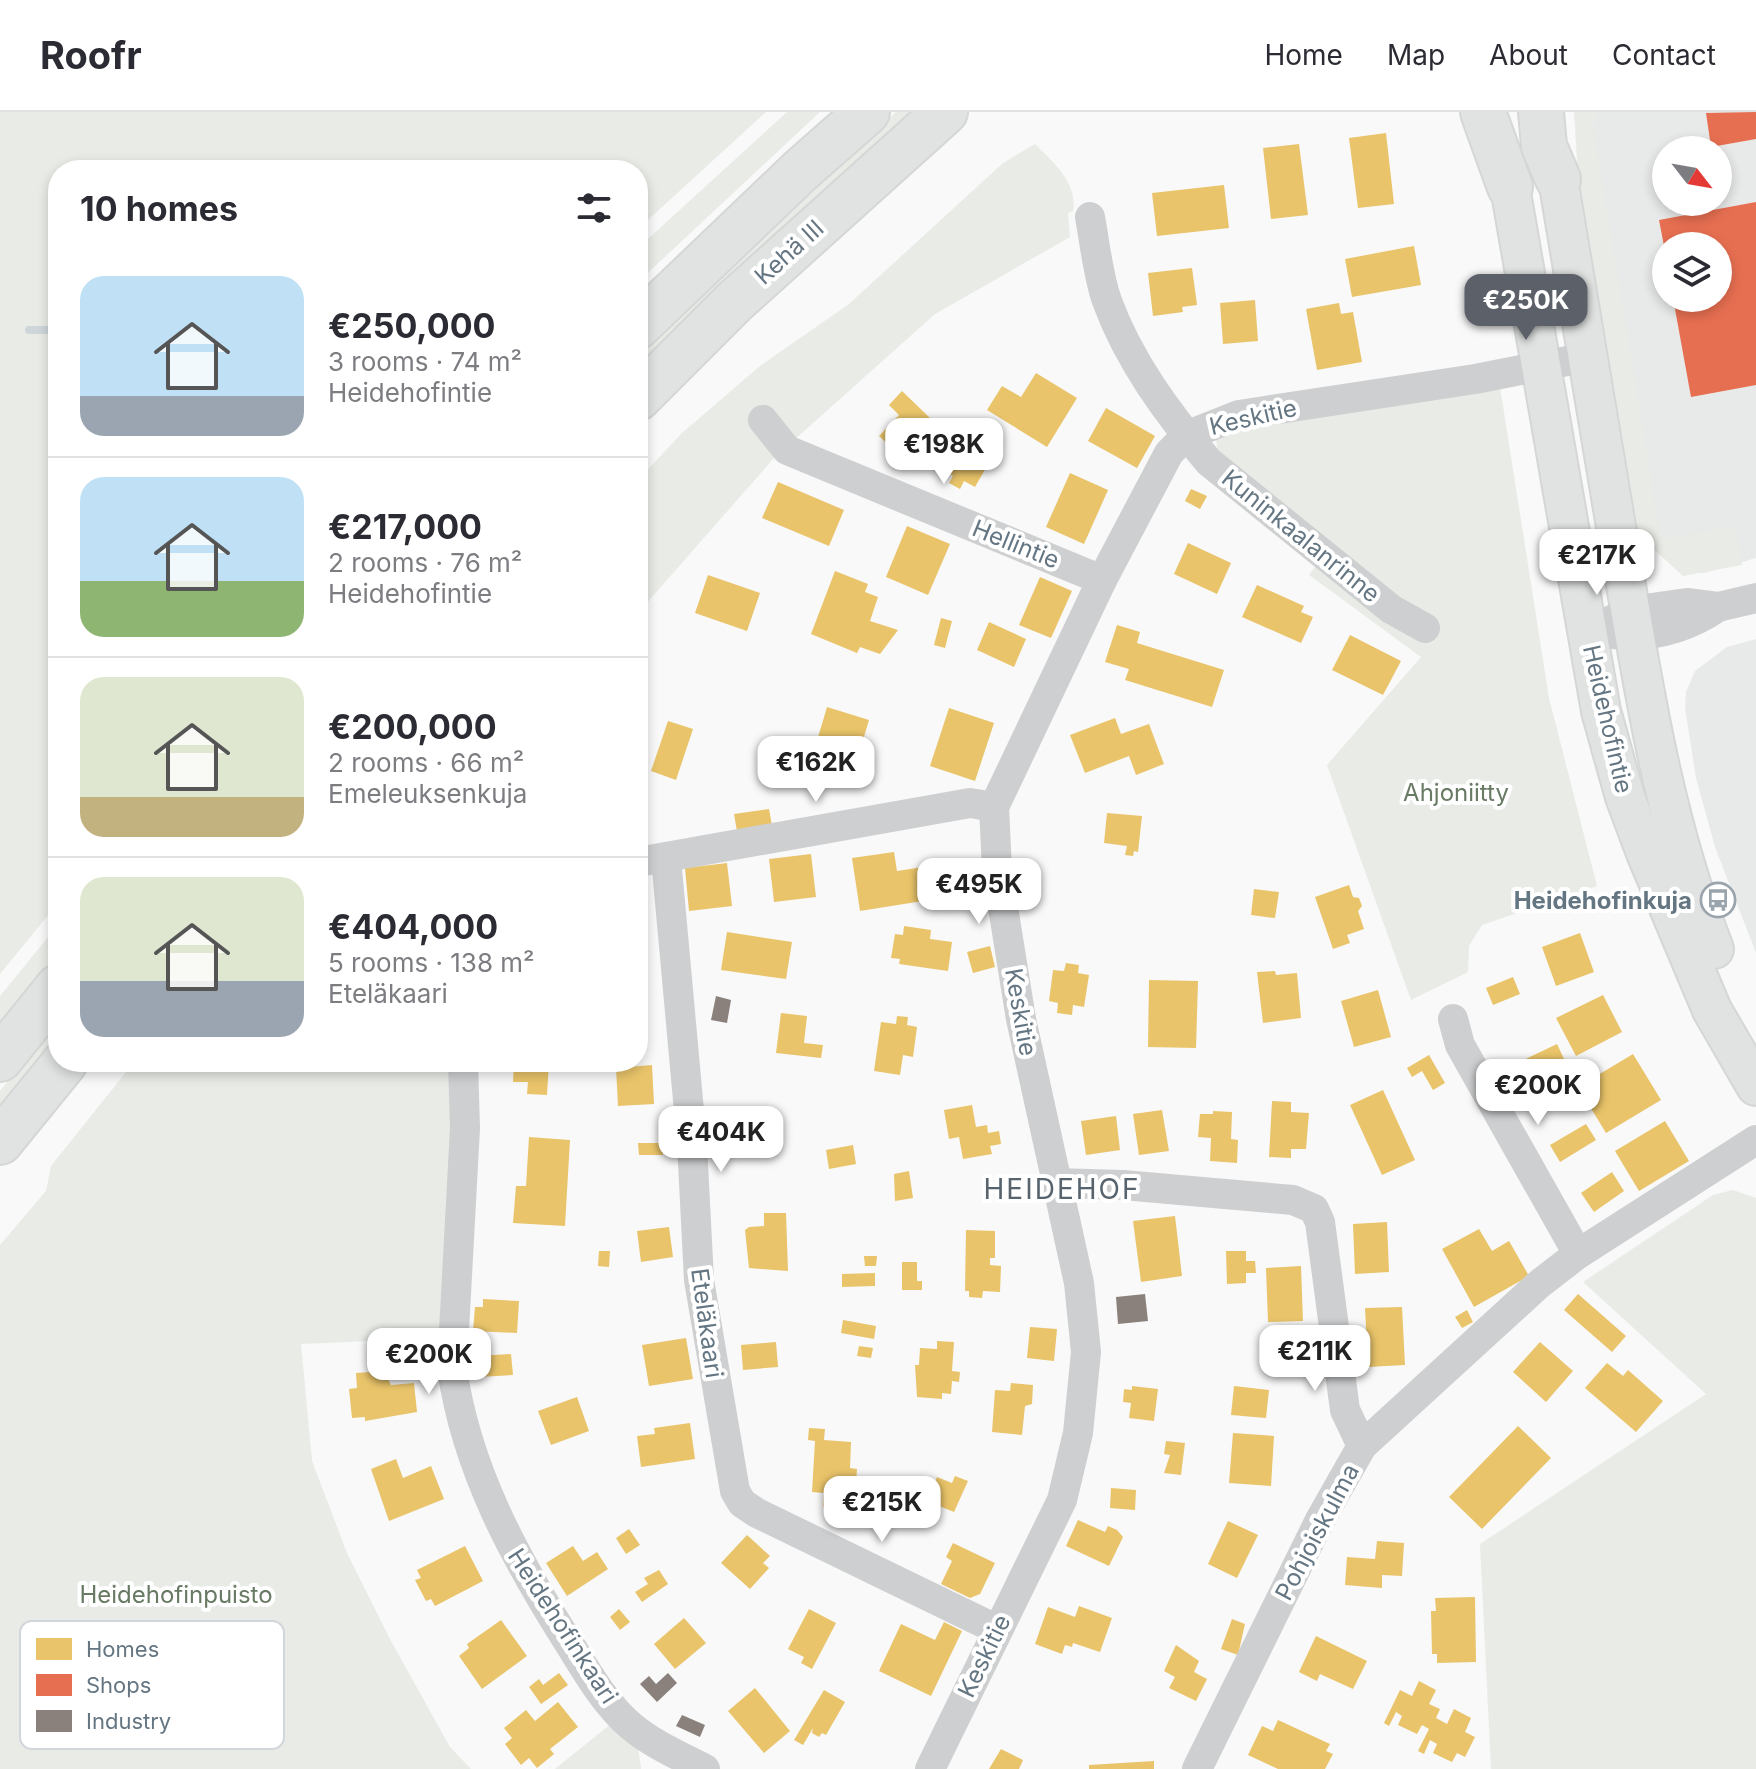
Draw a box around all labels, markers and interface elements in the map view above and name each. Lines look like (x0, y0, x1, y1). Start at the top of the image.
text: Roofr (40, 32, 142, 78)
text: Home (1264, 38, 1343, 72)
text: Map (1387, 38, 1445, 72)
text: About (1489, 38, 1568, 72)
text: Contact (1612, 38, 1716, 72)
north arrow (1652, 136, 1732, 216)
map controls (1652, 136, 1732, 312)
icon: filters (572, 186, 616, 230)
text: 10 homes (80, 188, 238, 229)
street label: Kehä III (748, 213, 830, 291)
button: layers (1652, 232, 1732, 312)
pin: €250K (1470, 274, 1582, 342)
text: €250K (1482, 284, 1570, 315)
text: €250,000 (328, 305, 496, 346)
icon: home (144, 308, 240, 404)
text: 3 rooms · 74 m² (328, 346, 522, 377)
text: Heidehofintie (328, 377, 492, 408)
street label: Keskitie (1207, 393, 1299, 441)
pin: €198K (888, 418, 1000, 486)
text: €198K (903, 428, 985, 459)
street label: Kuninkaalanrinne (1216, 463, 1386, 609)
text: €217,000 (328, 506, 482, 547)
icon: home (144, 509, 240, 605)
street label: Hellintie (968, 513, 1064, 575)
pin: €217K (1541, 529, 1653, 597)
text: €217K (1557, 539, 1637, 570)
text: 2 rooms · 76 m² (328, 547, 522, 578)
text: Heidehofintie (328, 578, 492, 609)
street label: Heidehofintie (1577, 642, 1639, 796)
text: €200,000 (328, 706, 497, 747)
icon: home (144, 709, 240, 805)
pin: €162K (760, 736, 872, 804)
text: €162K (776, 746, 856, 777)
text: 2 rooms · 66 m² (328, 747, 524, 778)
text: Emeleuksenkuja (328, 778, 527, 809)
park label: Ahjoniitty (1403, 778, 1509, 807)
pin: €495K (923, 858, 1035, 926)
text: €495K (935, 868, 1023, 899)
bus stop icon: Heidehofinkuja (1699, 881, 1737, 919)
place label: Heidehofinkuja (1514, 886, 1692, 915)
text: €404,000 (328, 906, 498, 947)
icon: home (144, 909, 240, 1005)
text: 5 rooms · 138 m² (328, 947, 535, 978)
street label: Keskitie (999, 966, 1043, 1058)
text: Eteläkaari (328, 978, 448, 1009)
pin: €200K (1482, 1059, 1594, 1127)
text: €200K (1494, 1069, 1582, 1100)
pin: €404K (665, 1106, 777, 1174)
text: €404K (676, 1116, 766, 1147)
district label: HEIDEHOF (984, 1172, 1140, 1206)
street label: Eteläkaari (685, 1266, 729, 1380)
pin: €211K (1259, 1325, 1371, 1393)
pin: €200K (373, 1328, 485, 1396)
text: €211K (1277, 1335, 1353, 1366)
text: €200K (385, 1338, 473, 1369)
street label: Pohjoiskulma (1269, 1459, 1365, 1605)
pin: €215K (826, 1476, 938, 1544)
text: €215K (842, 1486, 922, 1517)
street label: Heidehofinkaari (502, 1543, 624, 1709)
park label: Heidehofinpuisto (79, 1580, 273, 1609)
street label: Keskitie (952, 1610, 1016, 1702)
legend (20, 1621, 284, 1749)
text: Homes (86, 1636, 159, 1662)
text: Shops (86, 1672, 151, 1698)
text: Industry (86, 1708, 171, 1734)

